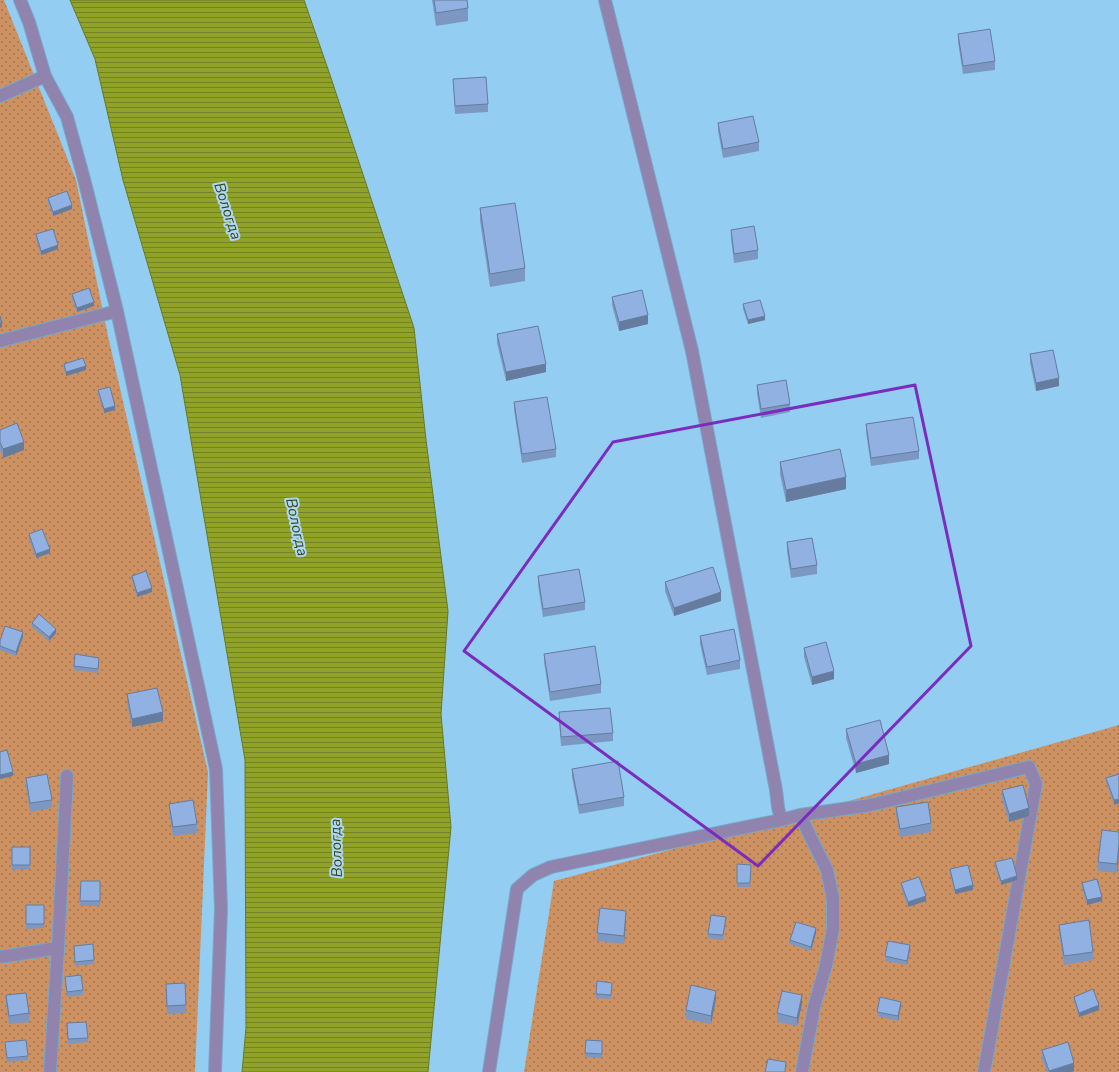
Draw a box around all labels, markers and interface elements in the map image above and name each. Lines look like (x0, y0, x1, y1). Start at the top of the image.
water label: Вологда (209, 180, 247, 242)
water label: Вологда (281, 496, 313, 558)
water label: Вологда (325, 818, 347, 878)

